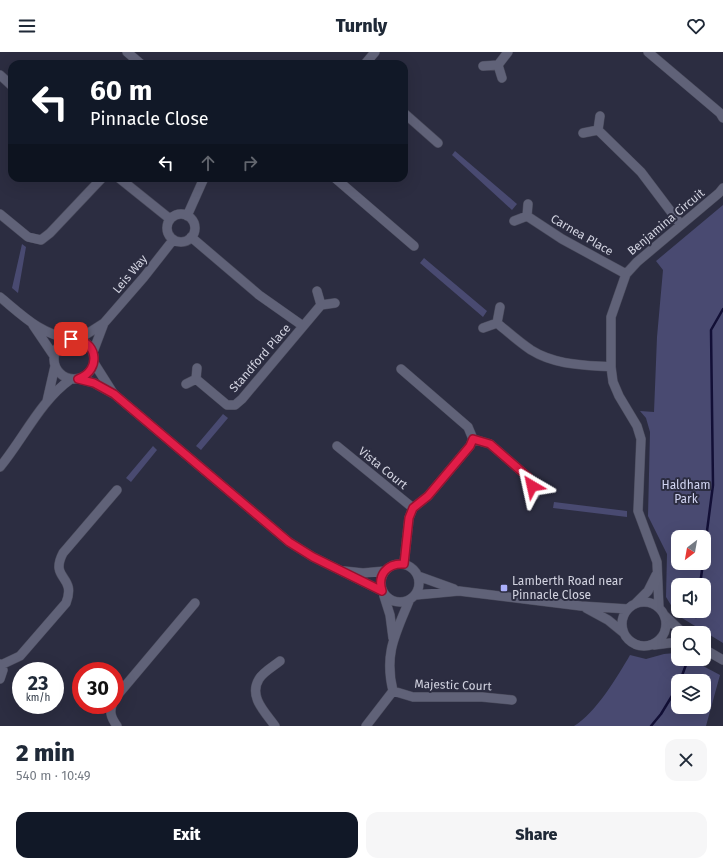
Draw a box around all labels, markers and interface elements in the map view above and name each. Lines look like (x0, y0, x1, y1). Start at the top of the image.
icon: menu (16, 15, 38, 37)
text: Turnly (336, 15, 387, 37)
icon: heart (685, 15, 707, 37)
text: 60 m (90, 74, 152, 107)
icon: left (24, 76, 76, 128)
text: Pinnacle Close (90, 108, 209, 130)
icon: left (155, 152, 177, 174)
icon: ahead (197, 152, 219, 174)
icon: right (239, 152, 261, 174)
street label: Benjamina Circuit (625, 185, 708, 258)
street label: Carnea Place (548, 211, 616, 259)
street label: Leis Way (110, 252, 150, 296)
street label: Standford Place (227, 321, 293, 395)
pin (54, 322, 88, 356)
icon: arrive (60, 328, 82, 350)
street label: Vista Court (356, 444, 411, 492)
position arrow (511, 465, 553, 507)
park label: Haldham Park (661, 478, 711, 506)
north arrow (671, 530, 711, 570)
map controls (671, 530, 711, 714)
place label: Lamberth Road near Pinnacle Close (512, 574, 623, 602)
button: sound (671, 578, 711, 618)
marker: Lamberth Road near Pinnacle Close (499, 583, 509, 593)
button: search (671, 626, 711, 666)
speed limit sign: 30 (72, 662, 124, 714)
text: 23 (28, 671, 48, 695)
button: layers (671, 674, 711, 714)
street label: Majestic Court (414, 677, 493, 693)
text: km/h (26, 692, 50, 704)
text: 2 min (16, 739, 75, 767)
button: close (665, 739, 707, 781)
text: 540 m · 10:49 (16, 768, 91, 783)
button: Exit (16, 812, 358, 858)
button: Share (366, 812, 707, 858)

